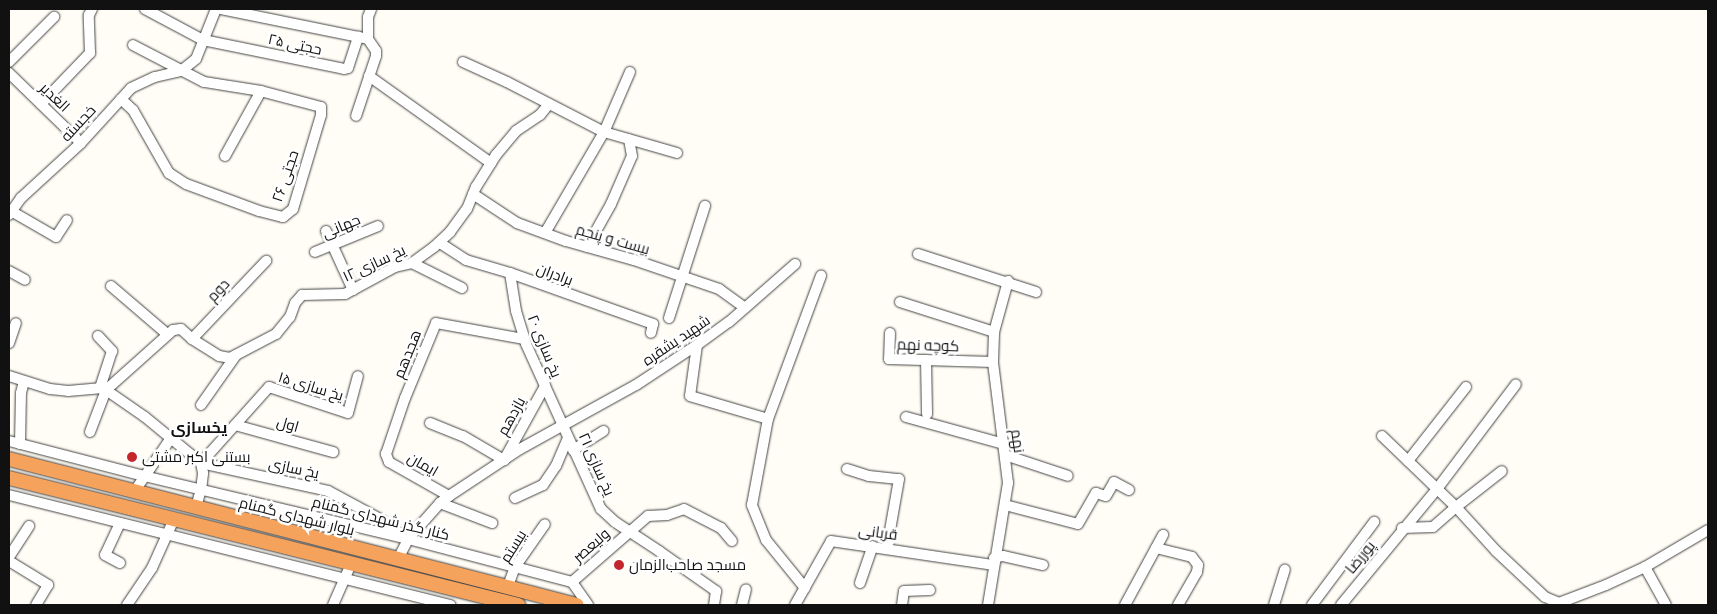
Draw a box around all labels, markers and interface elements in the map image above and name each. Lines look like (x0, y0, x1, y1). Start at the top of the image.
street label: حجتی ۲۵ (266, 30, 324, 58)
street label: الغدیر (36, 79, 74, 115)
street label: خجسته (57, 101, 99, 145)
street label: حجتی ۲۶ (268, 148, 302, 204)
street label: جهانی (319, 210, 363, 242)
street label: بیست و پنجم (574, 220, 652, 258)
street label: یخ سازی ۱۲ (340, 241, 408, 285)
street label: برادران (534, 259, 576, 289)
street label: دوم (203, 275, 233, 305)
street label: شهید یشقره (639, 311, 713, 369)
street label: یخ سازی ۲۰ (524, 312, 566, 380)
street label: هجدهم (389, 327, 425, 381)
street label: کوچه نهم (897, 335, 959, 355)
street label: یخ سازی ۱۵ (276, 368, 346, 404)
street label: یازدهم (493, 394, 529, 438)
street label: اول (275, 412, 301, 436)
district label: یخسازی (171, 417, 227, 437)
street label: نهم (1007, 428, 1029, 454)
street label: یخ سازی ۲۱ (575, 430, 619, 498)
place label: بستنی اکبر مشتی (142, 448, 250, 466)
street label: ایمان (404, 448, 442, 480)
marker: بستنی اکبر مشتی (126, 451, 138, 463)
street label: یخ سازی (267, 454, 321, 482)
street label: کنار گذر شهدای گمنام (310, 492, 452, 544)
street label: بلوار شهدای گمنام (237, 493, 357, 539)
street label: قربانی (857, 520, 899, 544)
street label: ولیعصر (569, 524, 613, 566)
street label: بیستم (496, 526, 530, 566)
street label: پوررضا (1341, 537, 1379, 577)
place label: مسجد صاحب‌الزمان (629, 556, 746, 574)
marker: مسجد صاحب‌الزمان (613, 559, 625, 571)

